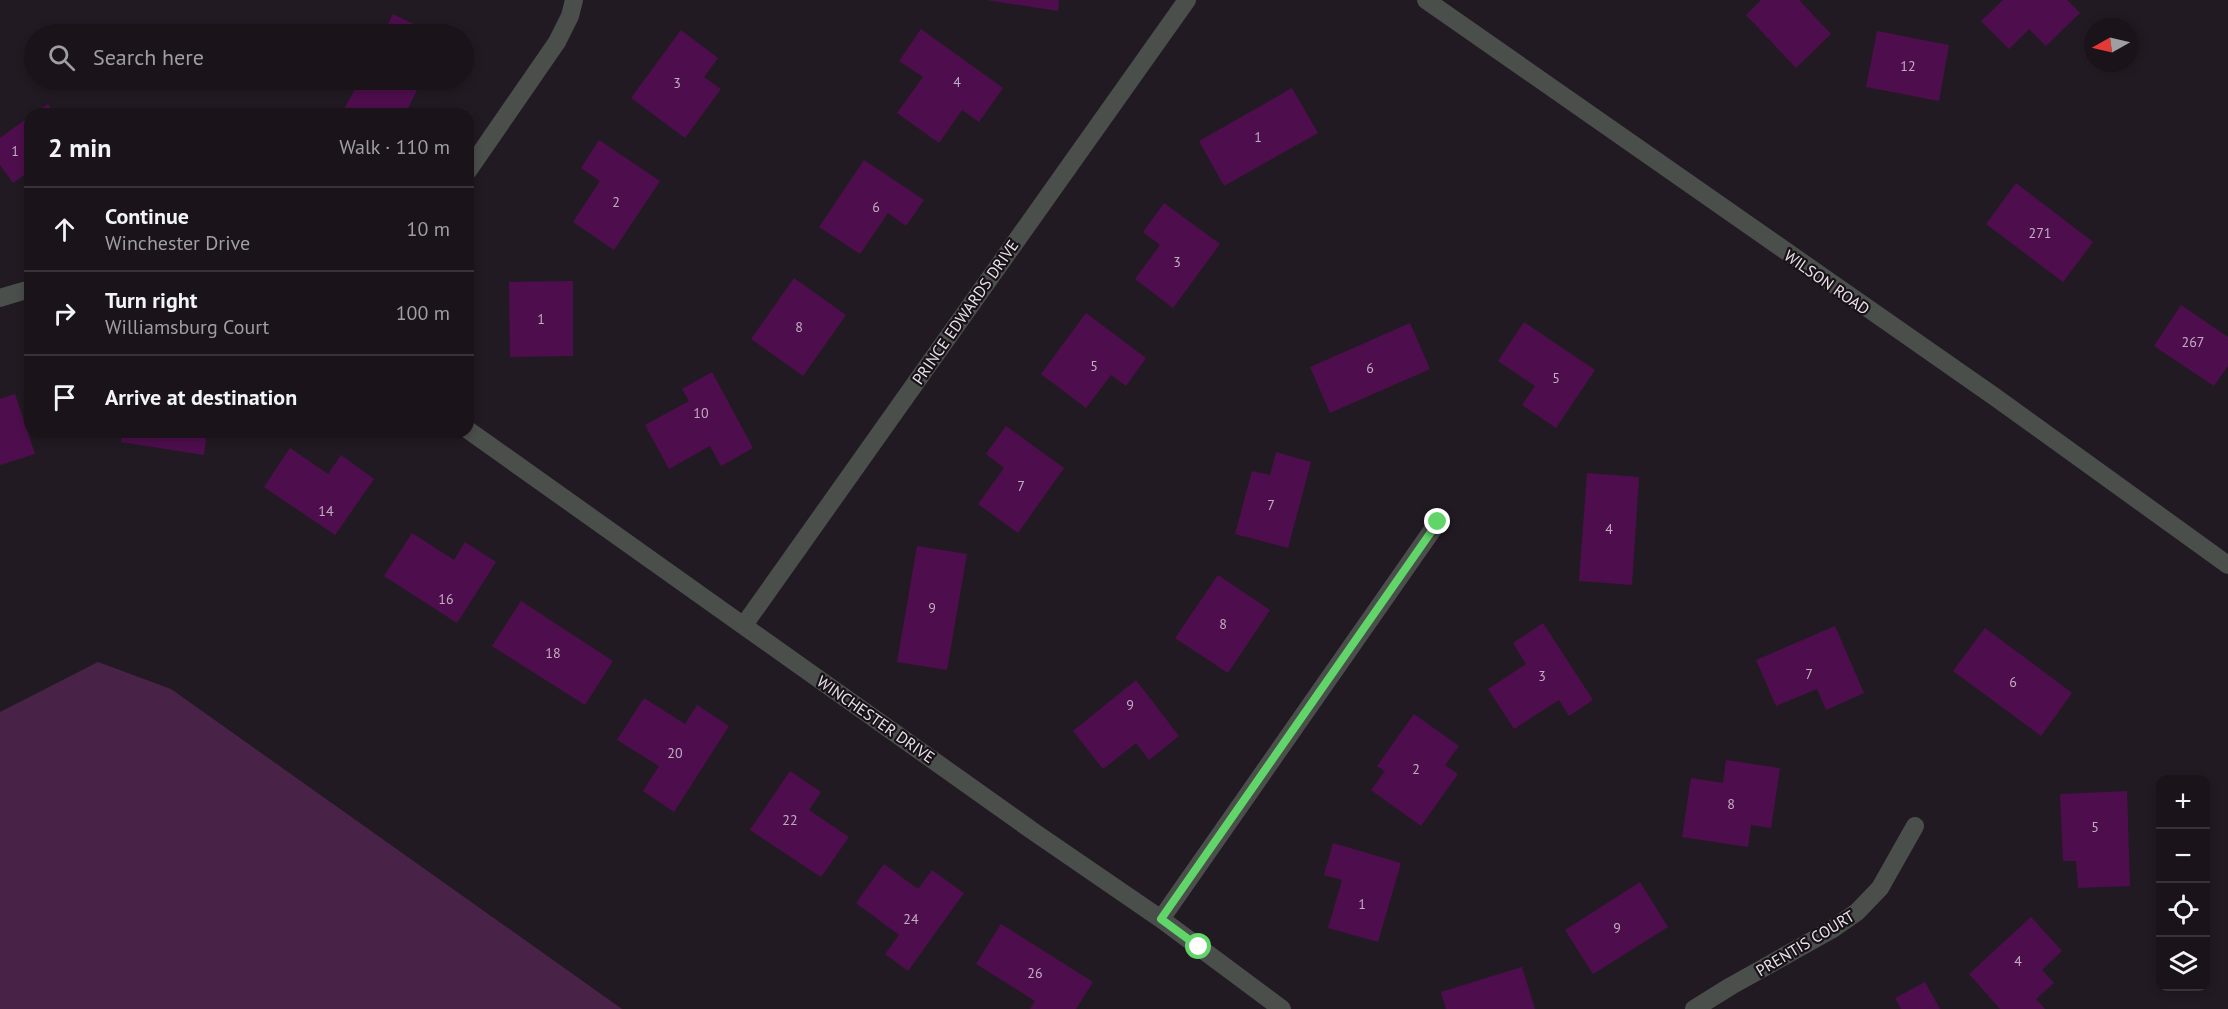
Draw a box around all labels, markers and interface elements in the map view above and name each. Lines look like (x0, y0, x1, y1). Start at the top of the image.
north arrow (2084, 18, 2138, 72)
search box (24, 24, 474, 90)
icon: search (45, 41, 78, 74)
text: Search here (93, 43, 204, 71)
house number: 12 (1900, 57, 1916, 75)
house number: 4 (953, 73, 961, 91)
house number: 3 (673, 74, 681, 92)
house number: 1 (1254, 128, 1262, 146)
text: 2 min (48, 131, 111, 164)
text: Walk · 110 m (339, 134, 450, 160)
house number: 1 (11, 142, 19, 160)
house number: 2 (612, 193, 620, 211)
house number: 6 (872, 198, 880, 216)
text: Continue (105, 202, 189, 230)
icon: ahead (48, 213, 81, 246)
text: 10 m (407, 216, 450, 242)
house number: 271 (2029, 224, 2051, 242)
text: Winchester Drive (105, 230, 250, 256)
street label: PRINCE EDWARDS DRIVE (908, 236, 1022, 388)
street label: WILSON ROAD (1780, 245, 1874, 319)
house number: 3 (1173, 253, 1181, 271)
text: Turn right (105, 286, 197, 314)
icon: right (48, 297, 81, 330)
text: 100 m (396, 300, 450, 326)
house number: 1 (537, 310, 545, 328)
text: Williamsburg Court (105, 314, 269, 340)
house number: 8 (795, 318, 803, 336)
house number: 267 (2182, 333, 2204, 351)
house number: 5 (1090, 357, 1098, 375)
house number: 6 (1366, 359, 1374, 377)
house number: 5 (1552, 369, 1560, 387)
icon: arrive (48, 381, 81, 414)
text: Arrive at destination (105, 383, 297, 411)
house number: 10 (693, 404, 709, 422)
house number: 7 (1017, 477, 1025, 495)
house number: 7 (1267, 496, 1275, 514)
house number: 14 (318, 502, 334, 520)
route end (1424, 508, 1450, 534)
house number: 4 (1605, 520, 1613, 538)
house number: 16 (438, 590, 454, 608)
house number: 9 (928, 599, 936, 617)
house number: 8 (1219, 615, 1227, 633)
house number: 18 (545, 644, 561, 662)
house number: 7 (1805, 665, 1813, 683)
house number: 3 (1538, 667, 1546, 685)
street label: WINCHESTER DRIVE (813, 671, 939, 767)
house number: 6 (2009, 673, 2017, 691)
house number: 9 (1126, 696, 1134, 714)
house number: 20 (667, 744, 683, 762)
house number: 2 (1412, 760, 1420, 778)
map controls (2156, 775, 2210, 991)
button: + (2156, 775, 2210, 829)
house number: 8 (1727, 795, 1735, 813)
house number: 22 (782, 811, 798, 829)
house number: 5 (2091, 818, 2099, 836)
button: − (2156, 829, 2210, 883)
button: locate (2156, 883, 2210, 937)
house number: 1 (1358, 895, 1366, 913)
street label: PRENTIS COURT (1752, 906, 1858, 980)
house number: 24 (903, 910, 919, 928)
house number: 9 (1613, 919, 1621, 937)
route start (1185, 933, 1211, 959)
button: layers (2156, 937, 2210, 991)
house number: 4 (2014, 952, 2022, 970)
house number: 26 (1027, 964, 1043, 982)

